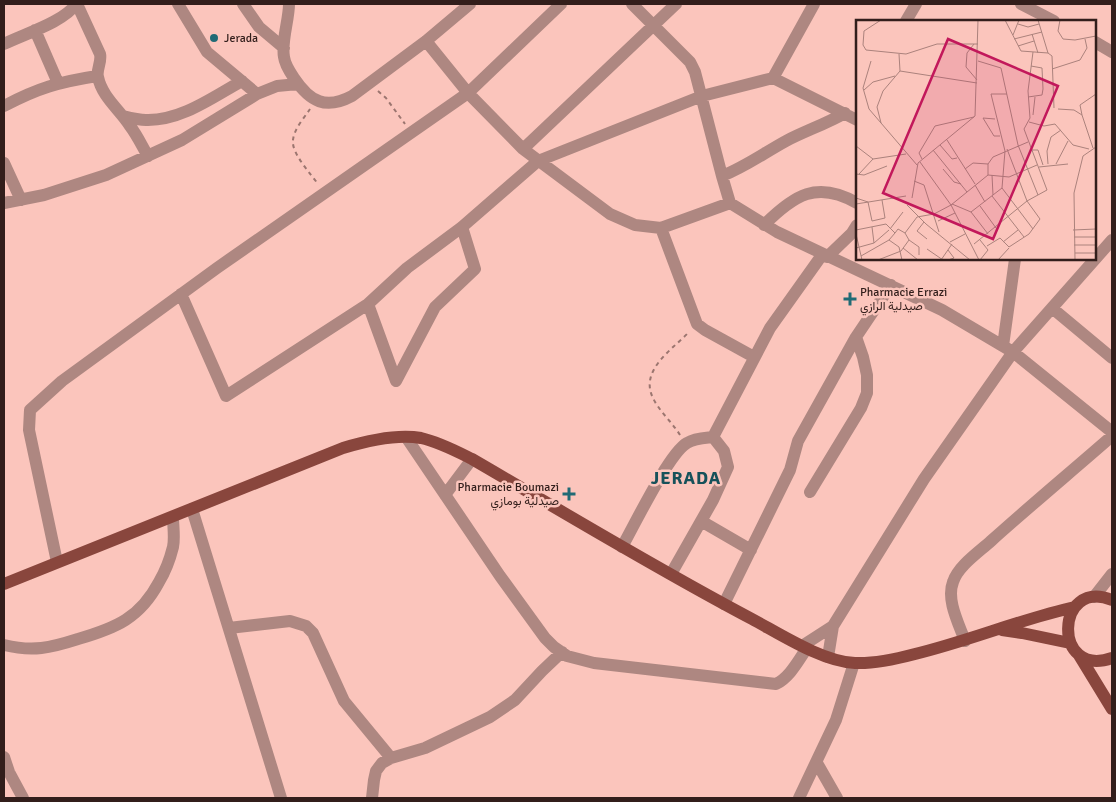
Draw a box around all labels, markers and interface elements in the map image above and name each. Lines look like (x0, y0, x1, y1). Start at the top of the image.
inset map (856, 20, 1096, 260)
place label: Jerada (224, 31, 258, 46)
marker: Jerada (208, 32, 220, 44)
place label: Pharmacie Errazi صيدلية الرازي (860, 285, 947, 316)
marker: Pharmacie Errazi صيدلية الرازي (844, 293, 856, 305)
district label: JERADA (651, 467, 721, 489)
place label: Pharmacie Boumazi صيدلية بومازي (458, 480, 559, 511)
marker: Pharmacie Boumazi صيدلية بومازي (563, 488, 575, 500)

